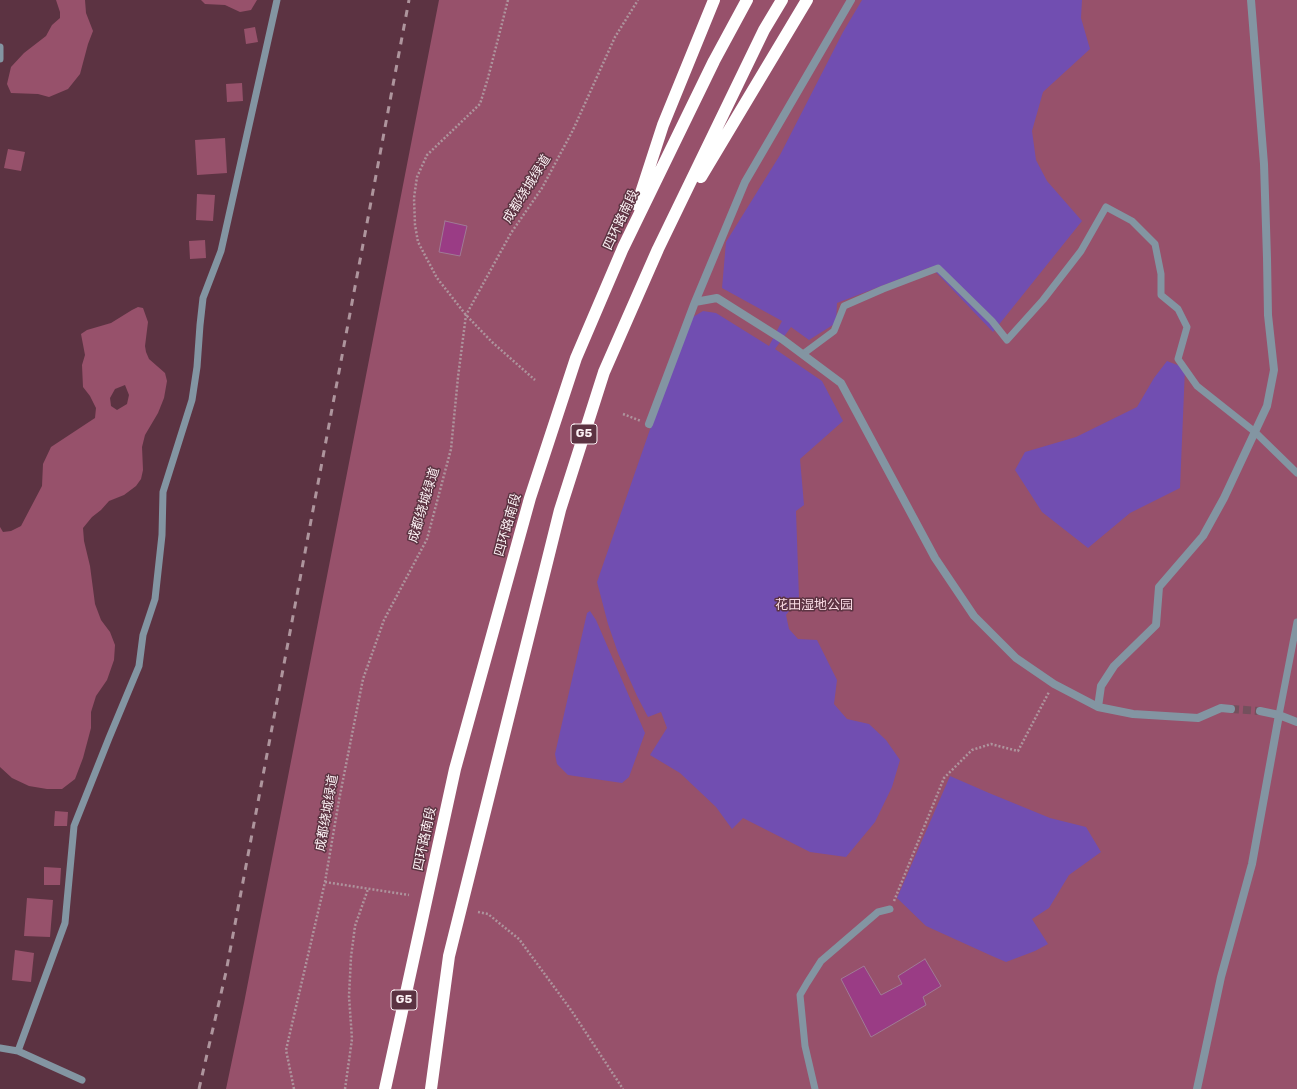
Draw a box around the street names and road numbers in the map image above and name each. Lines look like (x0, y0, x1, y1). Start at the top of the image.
street label: 成都绕城绿道 (500, 152, 554, 226)
street label: 四环路南段 (600, 187, 642, 253)
road number: G5 (571, 424, 597, 444)
street label: 成都绕城绿道 (405, 465, 443, 545)
street label: 四环路南段 (492, 492, 524, 558)
street label: 成都绕城绿道 (313, 773, 341, 853)
street label: 四环路南段 (411, 806, 439, 872)
road number: G5 (391, 990, 417, 1010)

